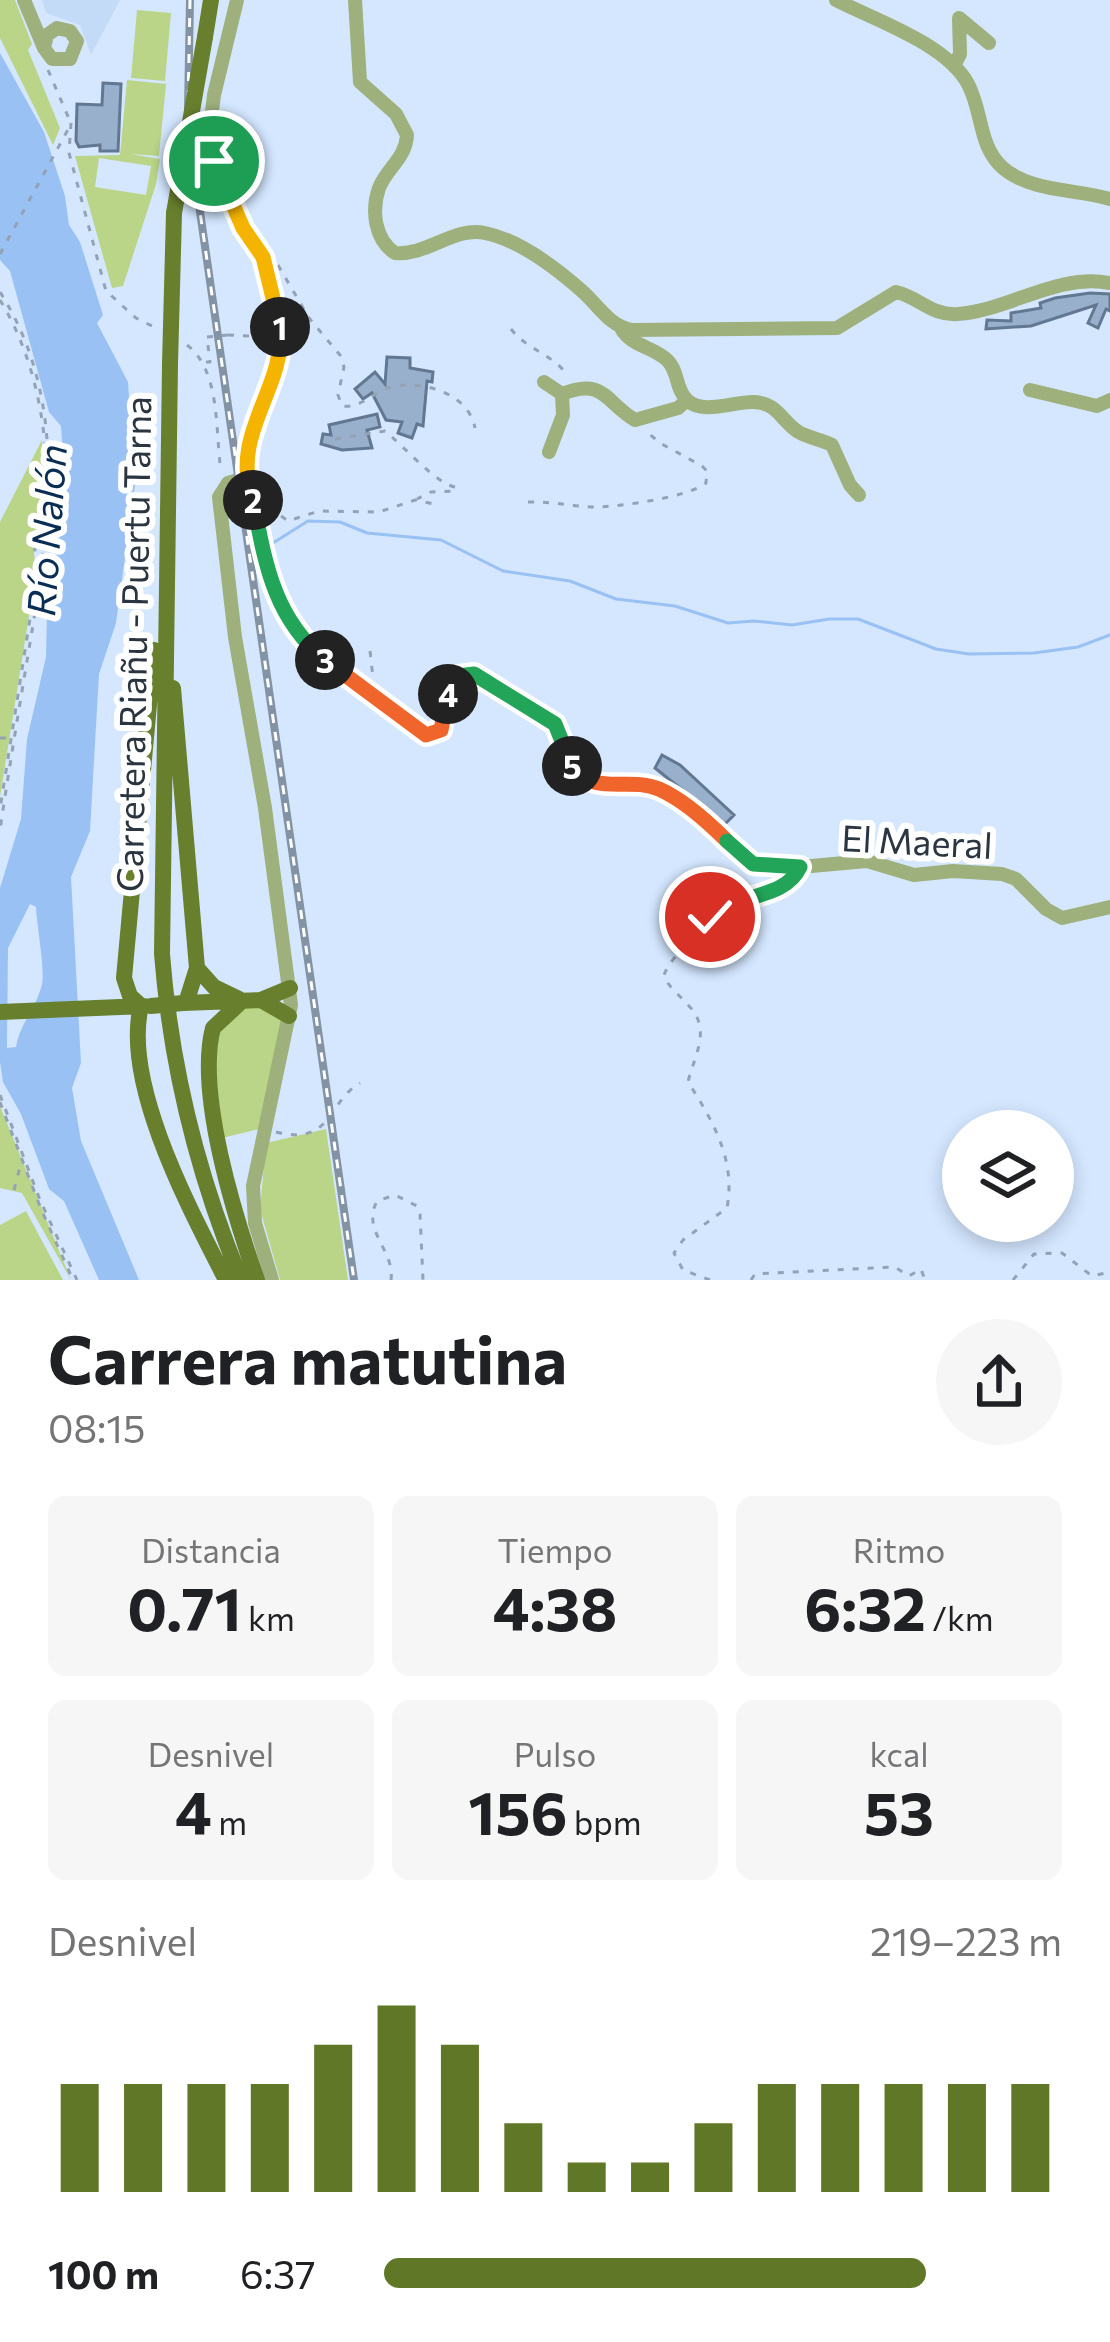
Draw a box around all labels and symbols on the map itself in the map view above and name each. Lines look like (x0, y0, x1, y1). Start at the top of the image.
pin (163, 110, 265, 212)
pin: 1 (250, 297, 310, 357)
street label: Carretera Riañu - Puertu Tarna (106, 396, 158, 892)
water label: Río Nalón (15, 442, 75, 618)
pin: 2 (223, 470, 283, 530)
pin: 3 (295, 630, 355, 690)
pin: 4 (418, 664, 478, 724)
pin: 5 (542, 736, 602, 796)
street label: El Maeral (840, 814, 994, 866)
pin (659, 866, 761, 968)

